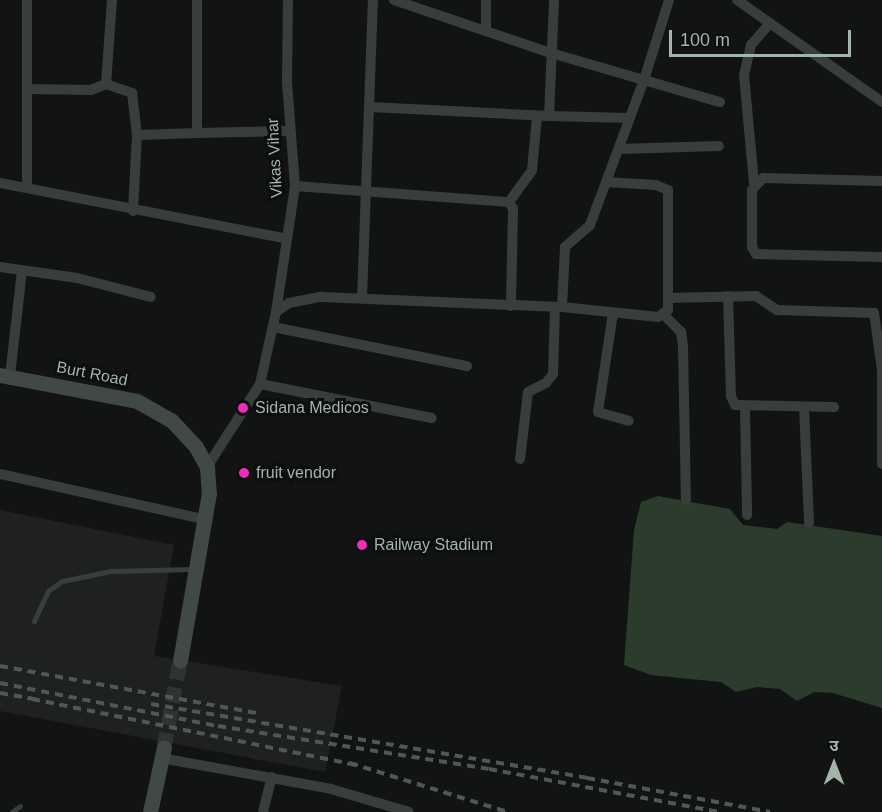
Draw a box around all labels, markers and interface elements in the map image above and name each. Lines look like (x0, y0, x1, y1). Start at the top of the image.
scale bar (672, 18, 854, 56)
text: 100 m (680, 30, 730, 50)
street label: Vikas Vihar (263, 117, 287, 199)
street label: Burt Road (55, 358, 129, 390)
place label: Sidana Medicos (255, 398, 369, 418)
marker: Sidana Medicos (236, 401, 250, 415)
place label: fruit vendor (256, 463, 336, 483)
marker: fruit vendor (237, 466, 251, 480)
place label: Railway Stadium (374, 535, 493, 555)
marker: Railway Stadium (355, 538, 369, 552)
north arrow (804, 734, 864, 794)
text: उ (829, 737, 839, 754)

